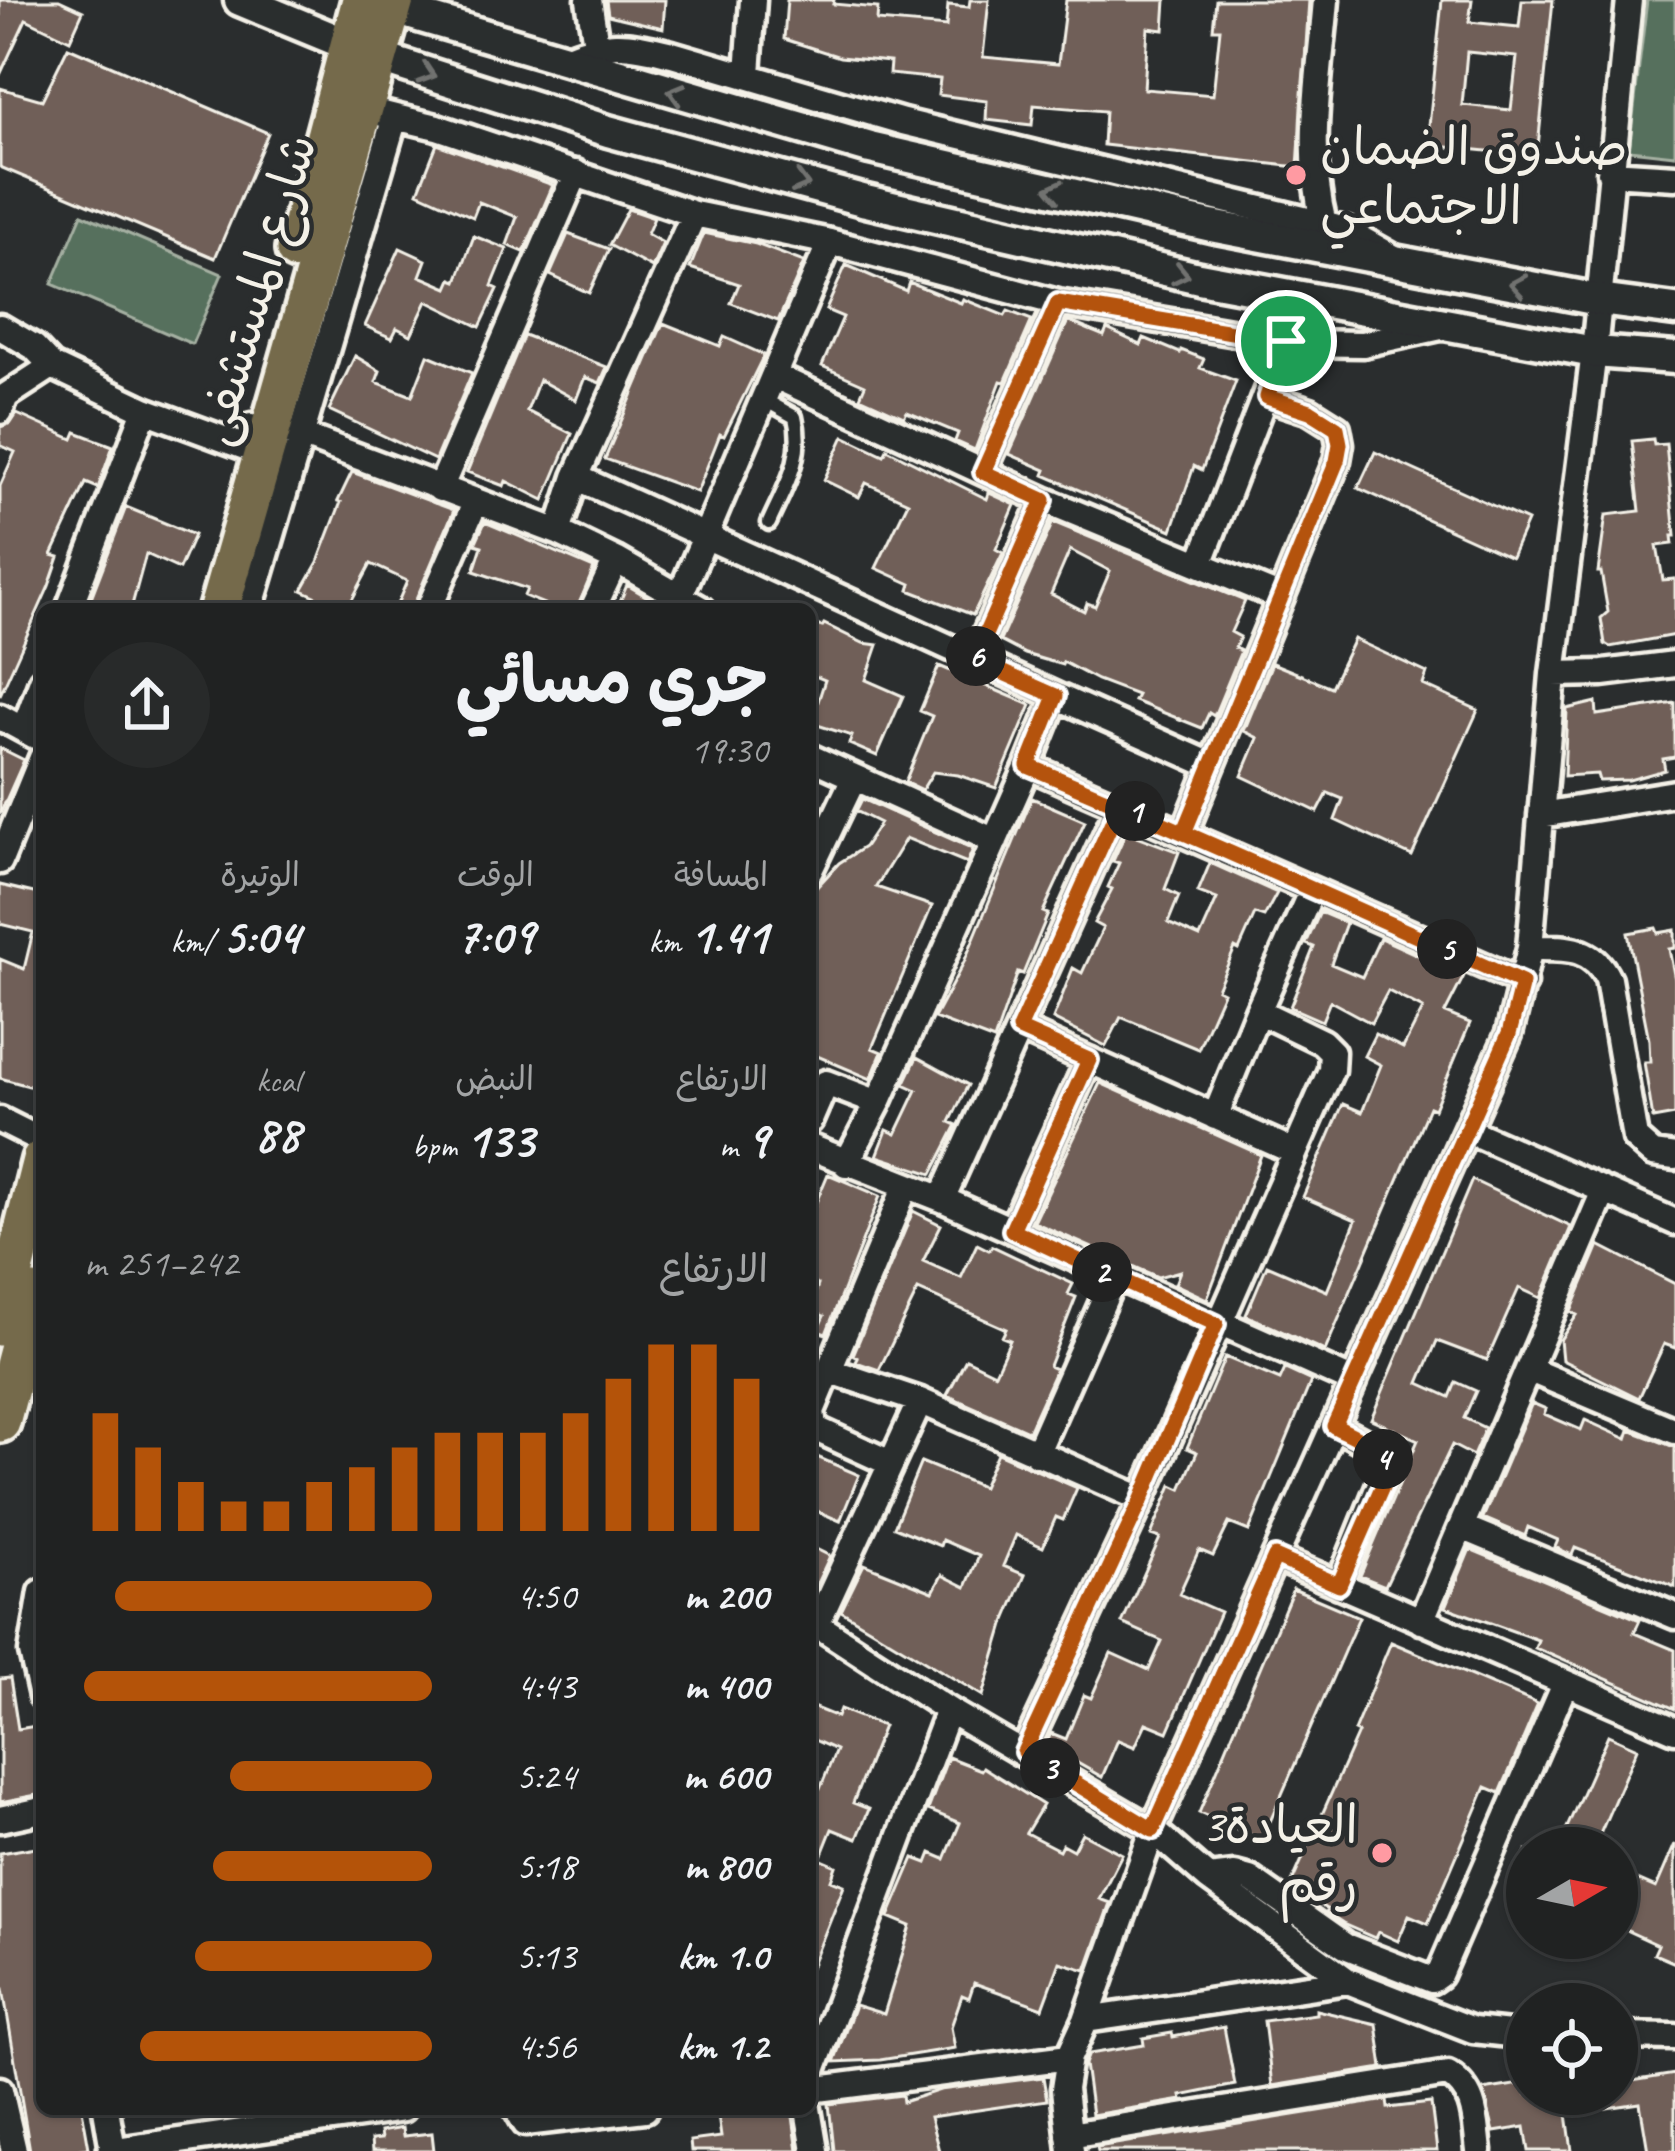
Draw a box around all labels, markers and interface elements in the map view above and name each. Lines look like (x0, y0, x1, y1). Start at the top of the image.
one-way arrow (416, 59, 437, 84)
one-way arrow (666, 82, 687, 107)
place label: صندوق الضمان الاجتماعي (1320, 115, 1628, 250)
street label: شارع المستشفى (181, 126, 334, 453)
marker: صندوق الضمان الاجتماعي (1283, 162, 1309, 188)
one-way arrow (791, 169, 811, 194)
one-way arrow (1044, 179, 1064, 204)
one-way arrow (1170, 260, 1190, 285)
one-way arrow (1508, 273, 1528, 299)
pin (1235, 290, 1337, 392)
icon: arrive (1253, 308, 1319, 374)
pin: 6 (946, 626, 1006, 686)
text: 6 (968, 635, 984, 677)
text: جري مسائي (455, 639, 768, 722)
button: share (84, 642, 210, 768)
text: 19:30 (690, 726, 768, 775)
pin: 1 (1105, 781, 1165, 841)
text: 1 (1128, 790, 1142, 832)
text: الوتيرة (220, 854, 300, 896)
text: الوقت (457, 854, 534, 896)
text: المسافة (674, 854, 768, 896)
text: 5:04 (222, 904, 300, 968)
text: 7:09 (456, 904, 534, 968)
text: 1.41 (689, 904, 768, 968)
pin: 5 (1417, 919, 1477, 979)
text: /km (171, 921, 222, 963)
text: km (649, 921, 689, 963)
text: 5 (1440, 928, 1454, 970)
text: النبض (455, 1058, 534, 1100)
text: الارتفاع (675, 1058, 768, 1100)
text: kcal (256, 1060, 300, 1102)
text: 88 (254, 1102, 300, 1166)
text: 133 (465, 1108, 534, 1172)
text: 9 (746, 1108, 768, 1172)
text: bpm (412, 1125, 465, 1167)
text: m (719, 1125, 746, 1167)
text: 242–251 m (84, 1239, 238, 1288)
pin: 2 (1072, 1242, 1132, 1302)
text: الارتفاع (659, 1245, 768, 1294)
text: 2 (1095, 1251, 1109, 1293)
pin: 4 (1353, 1429, 1413, 1489)
text: 4 (1376, 1438, 1390, 1480)
text: 4:50 (516, 1572, 576, 1621)
text: 200 m (684, 1572, 768, 1621)
text: 4:43 (516, 1662, 576, 1711)
text: 400 m (684, 1662, 768, 1711)
pin: 3 (1020, 1738, 1080, 1798)
text: 3 (1043, 1747, 1057, 1789)
text: 5:24 (516, 1752, 576, 1801)
text: 600 m (683, 1752, 768, 1801)
place label: 3العيادة رقم (1201, 1793, 1358, 1923)
north arrow (1506, 1827, 1638, 1959)
map controls (1506, 1827, 1638, 2115)
marker: 3العيادة رقم (1369, 1840, 1395, 1866)
text: 5:18 (516, 1842, 576, 1891)
text: 800 m (684, 1842, 768, 1891)
text: 5:13 (516, 1932, 576, 1981)
text: 1.0 km (677, 1932, 768, 1981)
button: locate (1506, 1983, 1638, 2115)
text: 4:56 (516, 2022, 576, 2071)
text: 1.2 km (677, 2022, 768, 2071)

